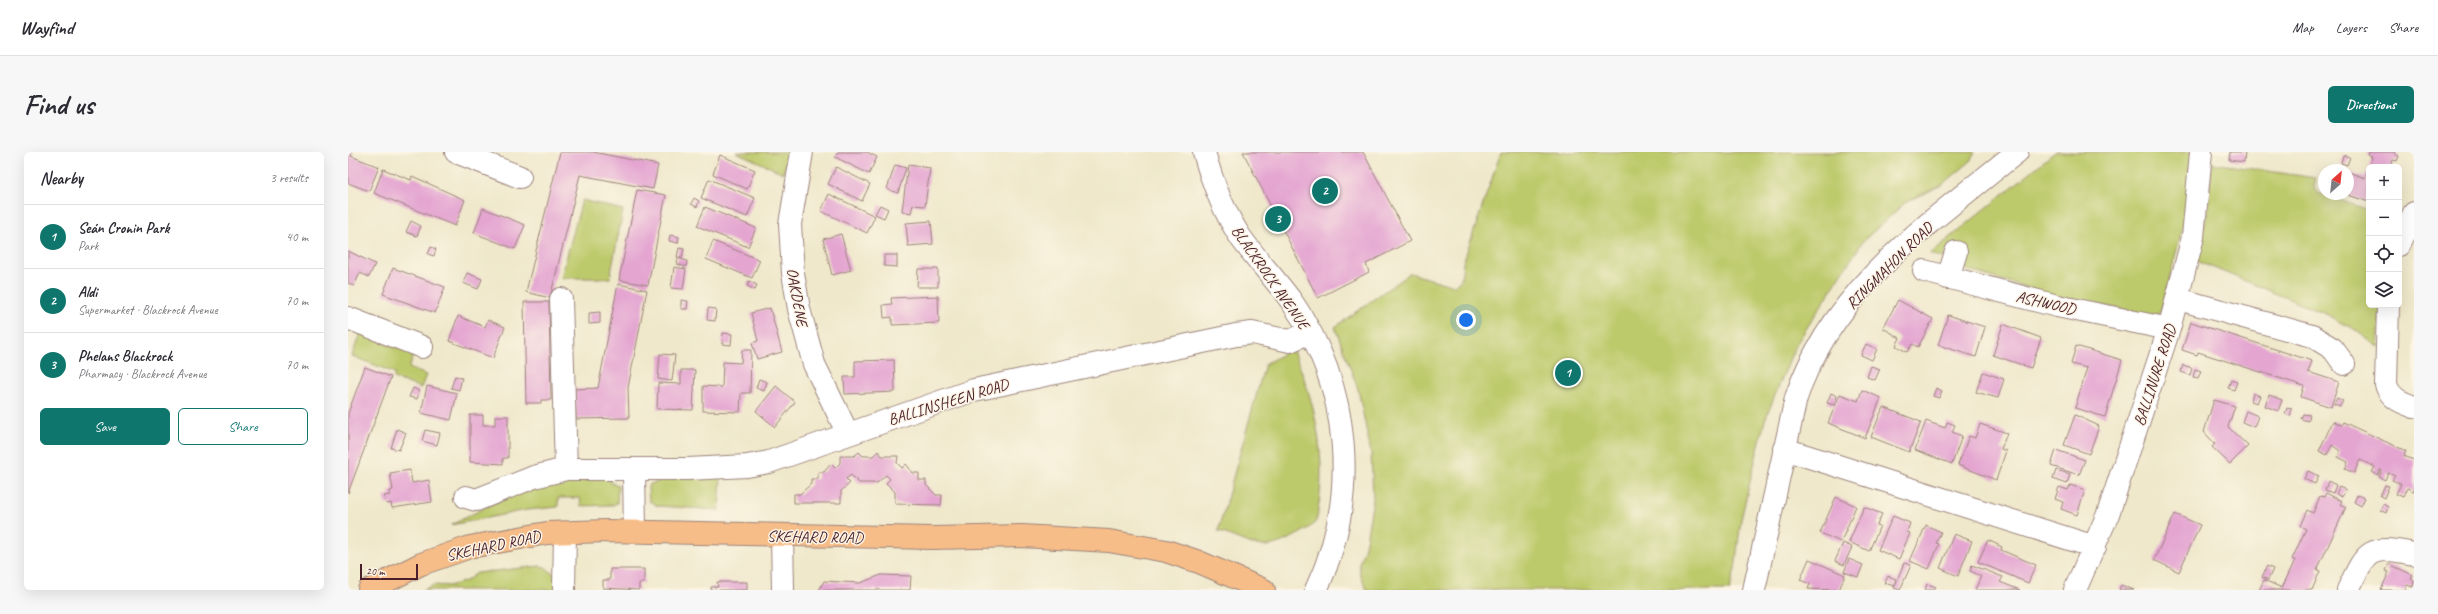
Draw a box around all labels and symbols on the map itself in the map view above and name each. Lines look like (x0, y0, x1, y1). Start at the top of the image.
north arrow (2318, 164, 2354, 200)
pin: 2 (1312, 176, 1338, 206)
pin: 3 (1265, 204, 1291, 234)
street label: RINGMAHON ROAD (1842, 217, 1939, 313)
street label: BLACKROCK AVENUE (1227, 222, 1315, 335)
street label: OAKDENE (782, 266, 812, 330)
street label: ASHWOOD (2014, 286, 2079, 320)
your location (1456, 310, 1476, 330)
street label: BALLINURE ROAD (2129, 321, 2181, 428)
pin: 1 (1555, 358, 1581, 388)
street label: BALLINSHEEN ROAD (886, 374, 1013, 430)
street label: SKEHARD ROAD (444, 526, 544, 566)
street label: SKEHARD ROAD (767, 526, 865, 548)
scale bar (360, 562, 418, 581)

